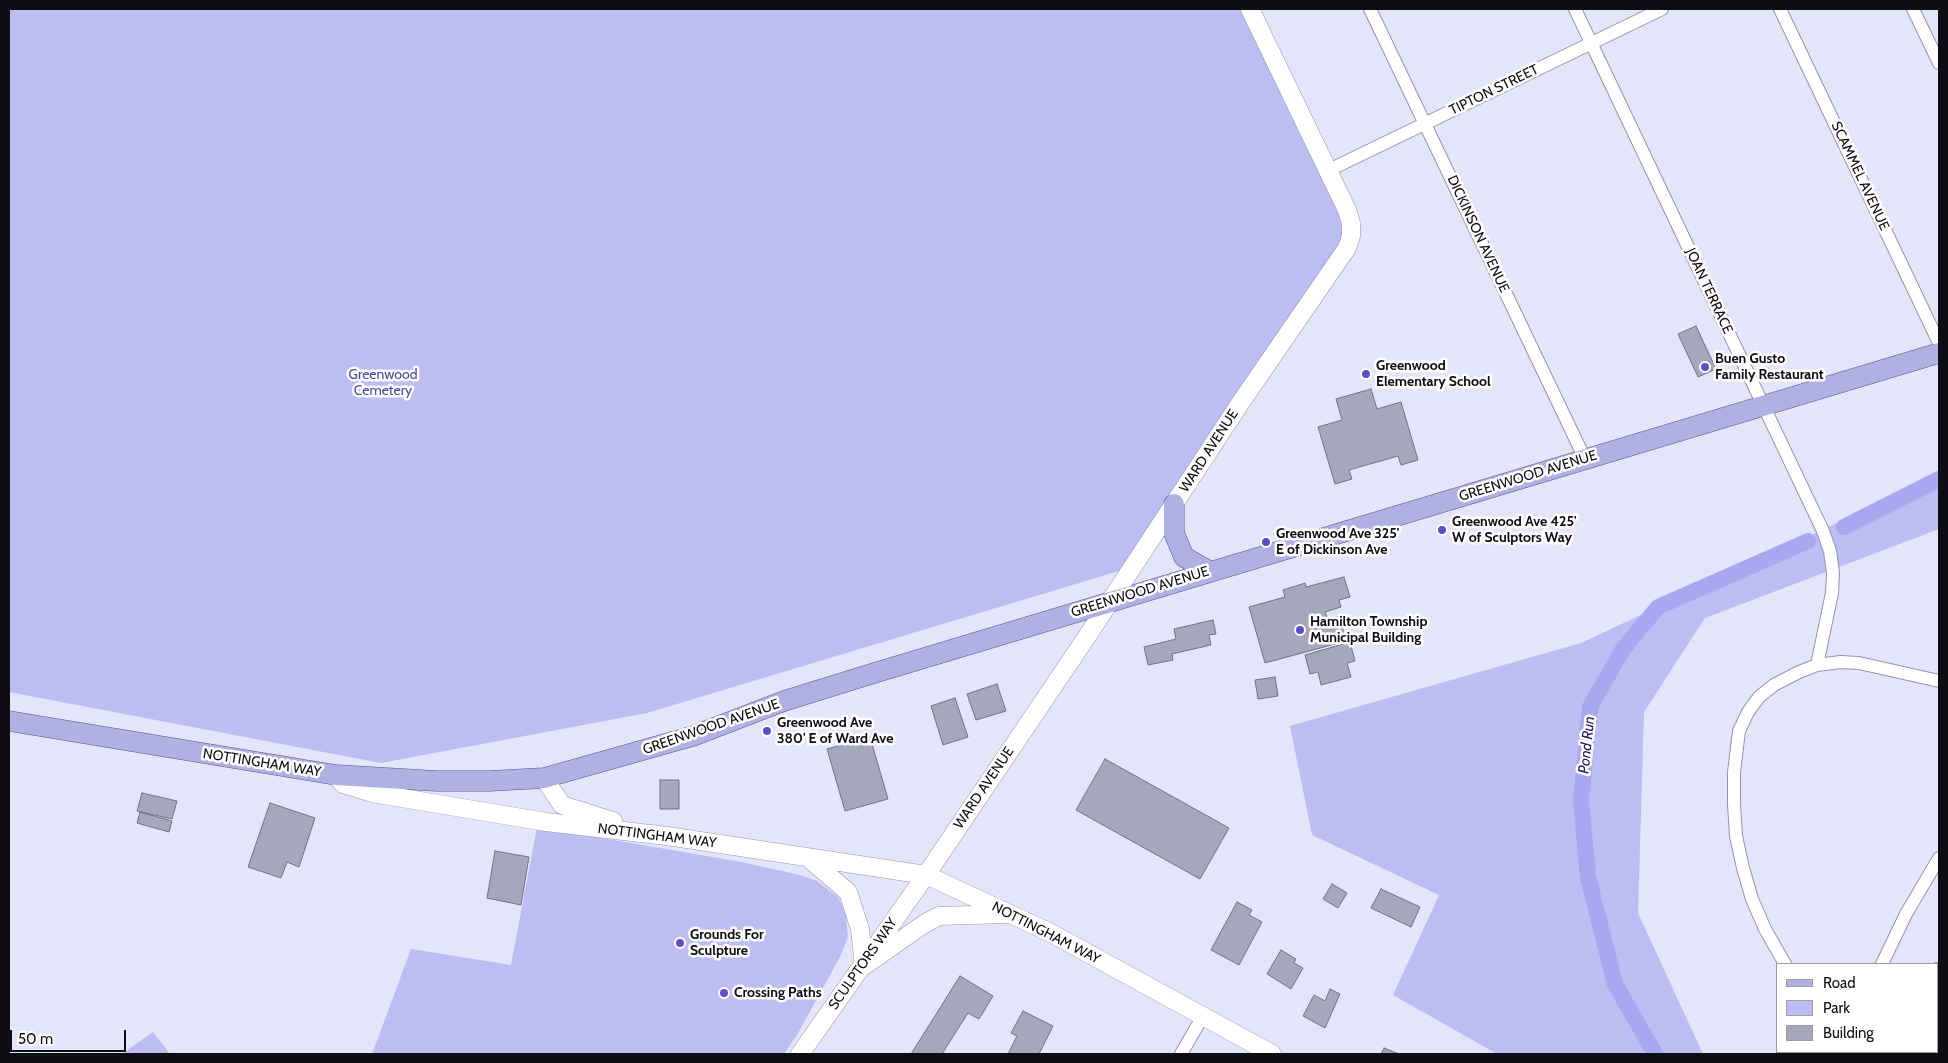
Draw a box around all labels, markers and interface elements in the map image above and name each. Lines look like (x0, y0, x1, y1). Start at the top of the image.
street label: TIPTON STREET (1447, 61, 1541, 119)
street label: SCAMMEL AVENUE (1827, 119, 1893, 233)
street label: DICKINSON AVENUE (1443, 173, 1513, 295)
street label: JOAN TERRACE (1682, 245, 1736, 337)
place label: Buen Gusto Family Restaurant (1715, 351, 1824, 384)
place label: Greenwood Elementary School (1376, 358, 1491, 391)
marker: Buen Gusto Family Restaurant (1699, 361, 1711, 373)
park label: Greenwood Cemetery (349, 367, 417, 400)
marker: Greenwood Elementary School (1360, 368, 1372, 380)
street label: WARD AVENUE (1176, 407, 1242, 495)
street label: GREENWOOD AVENUE (1457, 447, 1599, 505)
place label: Greenwood Ave 425' W of Sculptors Way (1452, 514, 1577, 546)
marker: Greenwood Ave 425' W of Sculptors Way (1436, 524, 1448, 536)
place label: Greenwood Ave 325' E of Dickinson Ave (1276, 526, 1399, 558)
marker: Greenwood Ave 325' E of Dickinson Ave (1260, 536, 1272, 548)
street label: GREENWOOD AVENUE (1069, 563, 1211, 621)
place label: Hamilton Township Municipal Building (1310, 614, 1427, 646)
marker: Hamilton Township Municipal Building (1294, 624, 1306, 636)
street label: GREENWOOD AVENUE (641, 696, 781, 758)
place label: Greenwood Ave 380' E of Ward Ave (777, 715, 893, 748)
water label: Pond Run (1575, 715, 1599, 775)
marker: Greenwood Ave 380' E of Ward Ave (761, 725, 773, 737)
street label: WARD AVENUE (950, 744, 1018, 832)
street label: NOTTINGHAM WAY (202, 745, 322, 781)
street label: NOTTINGHAM WAY (597, 820, 717, 852)
street label: NOTTINGHAM WAY (989, 898, 1103, 968)
street label: SCULPTORS WAY (825, 915, 901, 1013)
place label: Grounds For Sculpture (690, 927, 764, 960)
marker: Grounds For Sculpture (674, 937, 686, 949)
legend (1776, 963, 1938, 1053)
text: Road (1823, 974, 1856, 992)
place label: Crossing Paths (734, 985, 822, 1001)
marker: Crossing Paths (718, 987, 730, 999)
text: Park (1823, 999, 1850, 1017)
scale bar (12, 1020, 129, 1052)
text: Building (1823, 1024, 1874, 1042)
text: 50 m (18, 1030, 53, 1048)

